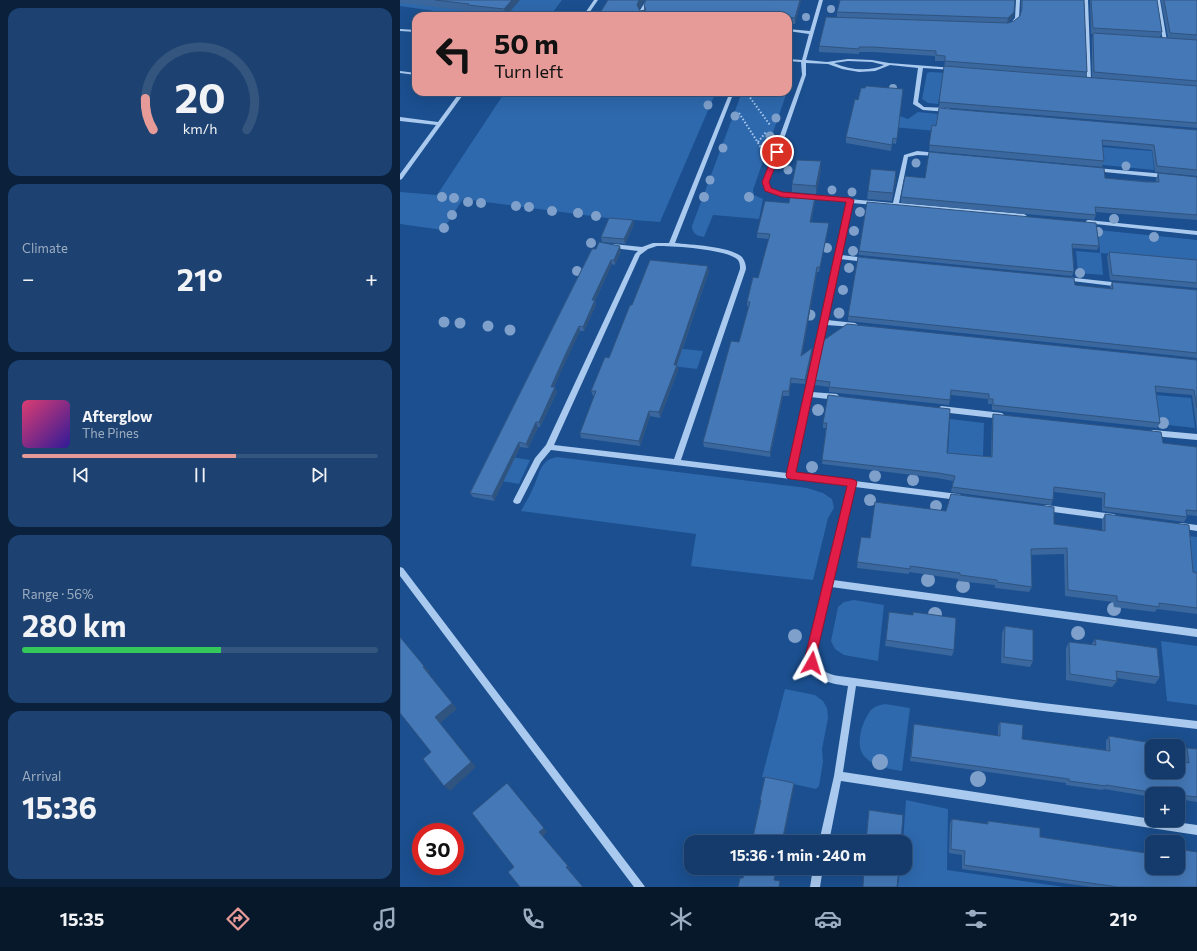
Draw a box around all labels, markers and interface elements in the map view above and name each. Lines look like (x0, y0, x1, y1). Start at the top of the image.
text: 50 m (494, 26, 559, 60)
icon: left (428, 28, 480, 80)
text: Turn left (494, 60, 563, 82)
text: 20 (174, 71, 226, 122)
text: km/h (183, 118, 217, 136)
pin (760, 135, 794, 169)
icon: arrive (766, 141, 788, 163)
text: Climate (22, 240, 68, 256)
text: 21° (177, 260, 223, 297)
text: − (22, 265, 35, 292)
text: + (365, 265, 378, 292)
text: Afterglow (82, 407, 152, 425)
text: The Pines (82, 425, 139, 441)
icon: previous (70, 464, 92, 486)
icon: pause (189, 464, 211, 486)
icon: next (308, 464, 330, 486)
text: Range · 56% (22, 586, 94, 602)
text: 280 km (22, 606, 127, 643)
position arrow (791, 642, 833, 684)
map controls (1145, 739, 1185, 875)
button: search (1145, 739, 1185, 779)
text: Arrival (22, 768, 61, 784)
button: + (1145, 787, 1185, 827)
text: 15:36 (22, 788, 97, 825)
speed limit sign: 30 (412, 823, 464, 875)
button: − (1145, 835, 1185, 875)
text: 15:36 · 1 min · 240 m (730, 846, 866, 864)
icon: directions (224, 905, 252, 933)
icon: music (371, 905, 399, 933)
icon: phone (519, 905, 547, 933)
icon: climate (667, 905, 695, 933)
icon: car (814, 905, 842, 933)
icon: filters (962, 905, 990, 933)
text: 15:35 (60, 908, 104, 930)
text: 21° (1110, 908, 1137, 930)

